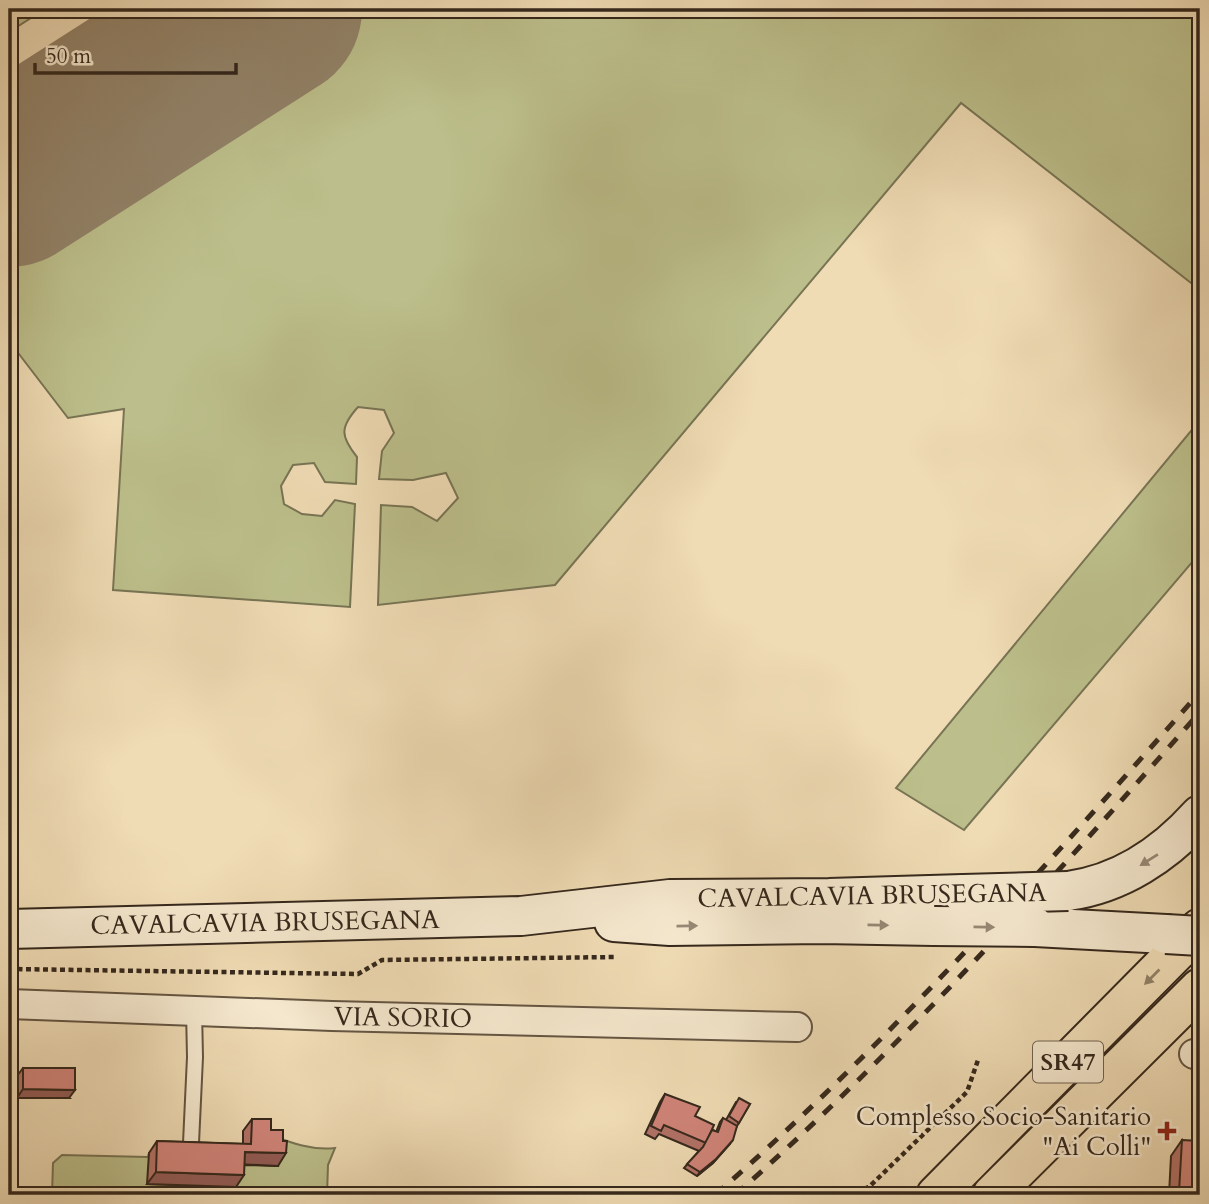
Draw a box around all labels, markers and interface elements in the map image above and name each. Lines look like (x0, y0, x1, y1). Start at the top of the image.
scale bar (35, 32, 236, 76)
text: 50 m (46, 42, 91, 71)
one-way arrow (1139, 853, 1159, 866)
street label: CAVALCAVIA BRUSEGANA (697, 875, 1047, 916)
street label: CAVALCAVIA BRUSEGANA (90, 902, 440, 943)
one-way arrow (867, 919, 889, 931)
one-way arrow (676, 920, 698, 932)
one-way arrow (974, 921, 996, 932)
one-way arrow (1145, 968, 1161, 985)
street label: VIA SORIO (334, 999, 472, 1036)
road number: SR47 (1033, 1042, 1103, 1082)
place label: Complesso Socio-Sanitario "Ai Colli" (856, 1099, 1151, 1164)
marker: Complesso Socio-Sanitario "Ai Colli" (1157, 1121, 1177, 1141)

